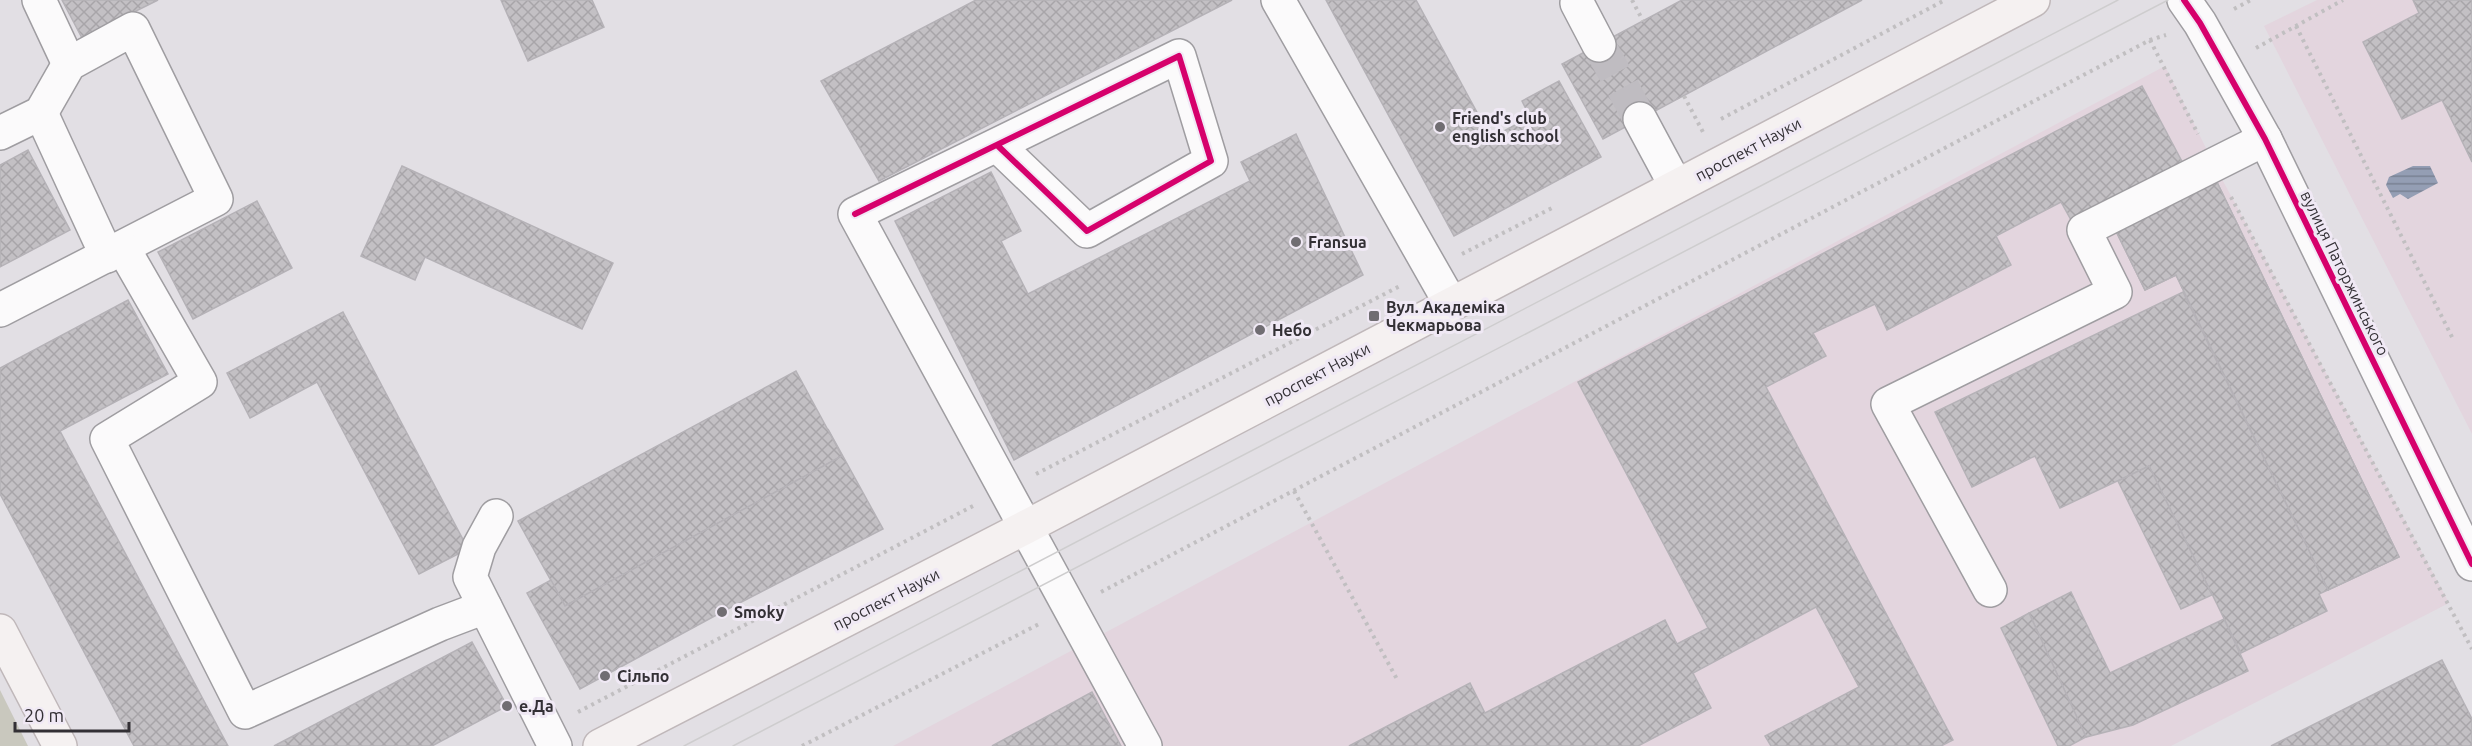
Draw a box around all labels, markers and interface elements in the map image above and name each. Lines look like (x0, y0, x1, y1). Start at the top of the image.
place label: Friend's club english school (1452, 109, 1559, 145)
street label: проспект Науки (1692, 114, 1804, 184)
marker: Friend's club english school (1433, 120, 1447, 134)
street label: вулиця Паторжинського (2297, 188, 2393, 358)
place label: Fransua (1308, 233, 1367, 251)
marker: Fransua (1289, 235, 1303, 249)
place label: Вул. Академіка Чекмарьова (1386, 298, 1505, 334)
marker: Вул. Академіка Чекмарьова (1367, 309, 1381, 323)
place label: Небо (1272, 321, 1312, 339)
marker: Небо (1253, 323, 1267, 337)
street label: проспект Науки (1261, 339, 1373, 409)
street label: проспект Науки (830, 564, 942, 634)
place label: Smoky (734, 603, 785, 621)
marker: Smoky (715, 605, 729, 619)
place label: Сільпо (617, 667, 669, 685)
marker: Сільпо (598, 669, 612, 683)
scale bar (15, 695, 129, 733)
place label: е.Да (519, 697, 554, 715)
marker: е.Да (500, 699, 514, 713)
text: 20 m (24, 705, 64, 725)

